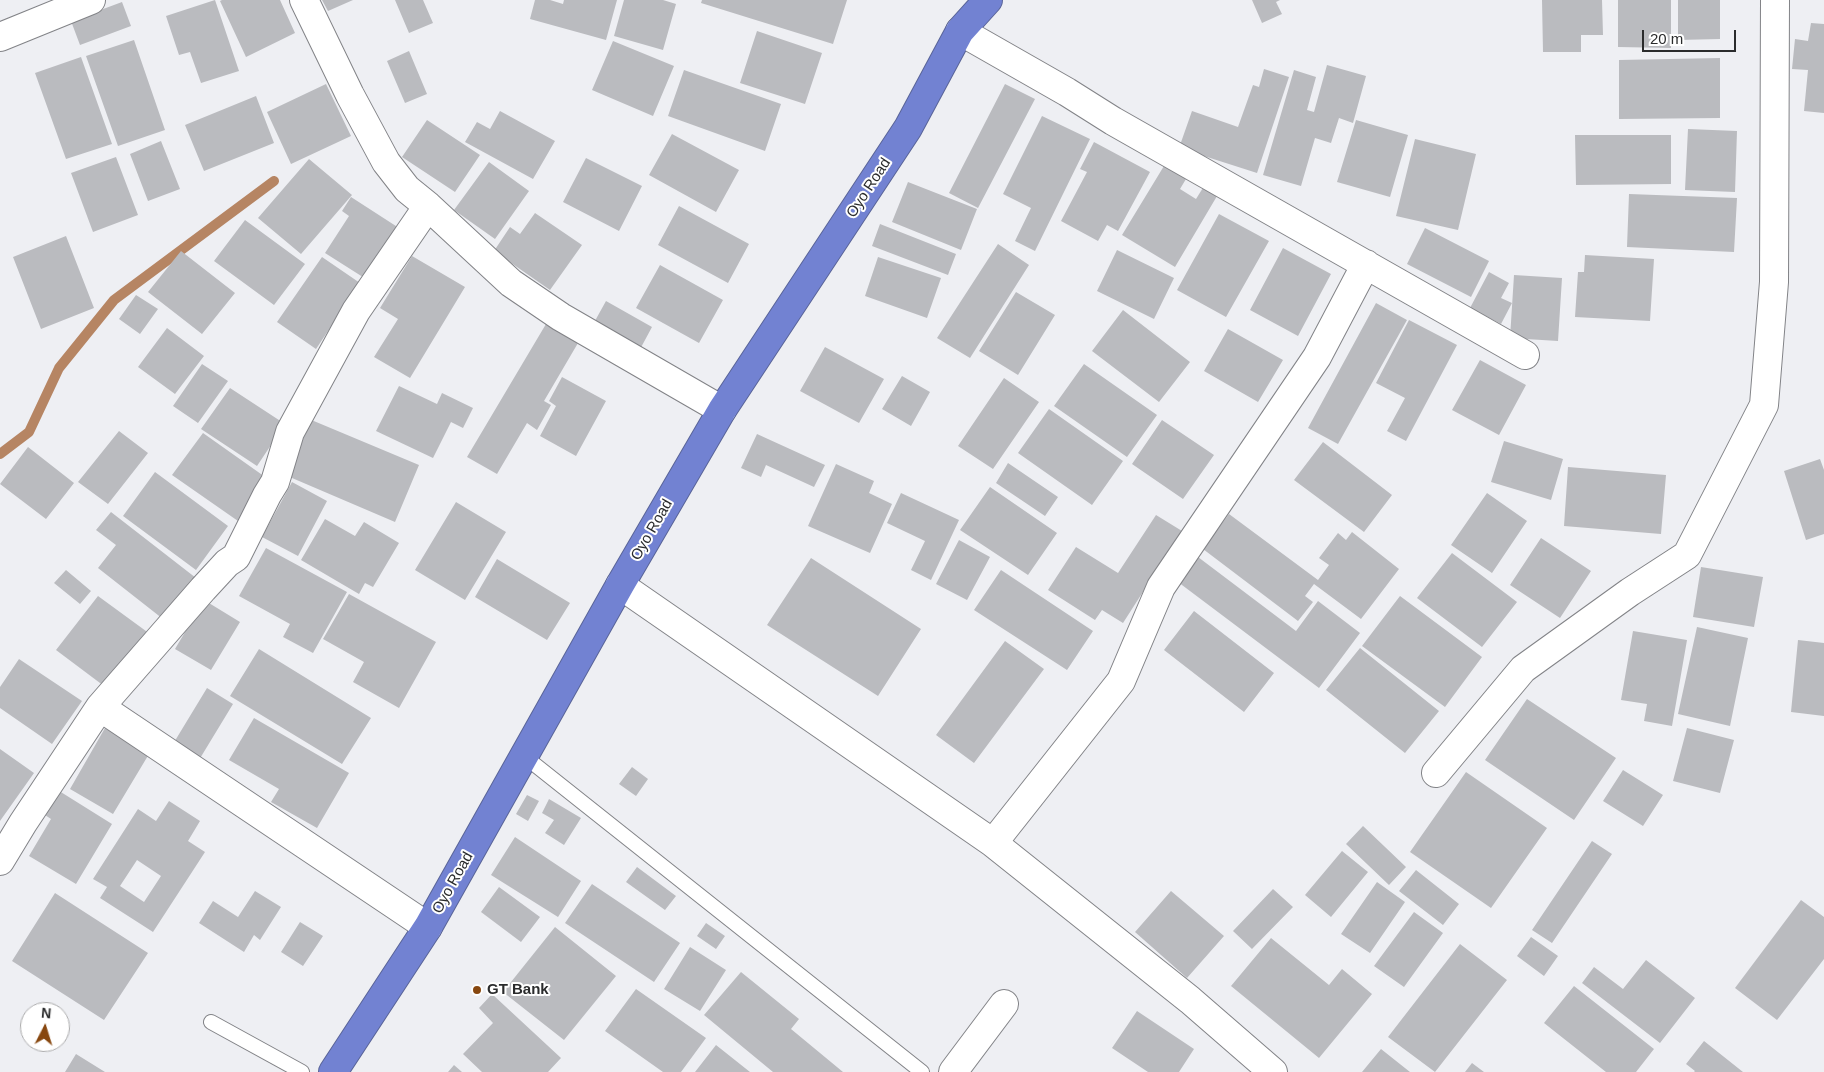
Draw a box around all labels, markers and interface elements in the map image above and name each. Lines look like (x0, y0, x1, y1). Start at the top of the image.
scale bar (1644, 20, 1738, 52)
text: 20 m (1650, 30, 1683, 47)
street label: Oyo Road (843, 155, 895, 221)
street label: Oyo Road (627, 496, 677, 564)
street label: Oyo Road (429, 849, 477, 917)
place label: GT Bank (487, 981, 549, 999)
marker: GT Bank (471, 984, 483, 996)
north arrow (20, 1002, 70, 1052)
text: N (40, 1005, 52, 1021)

